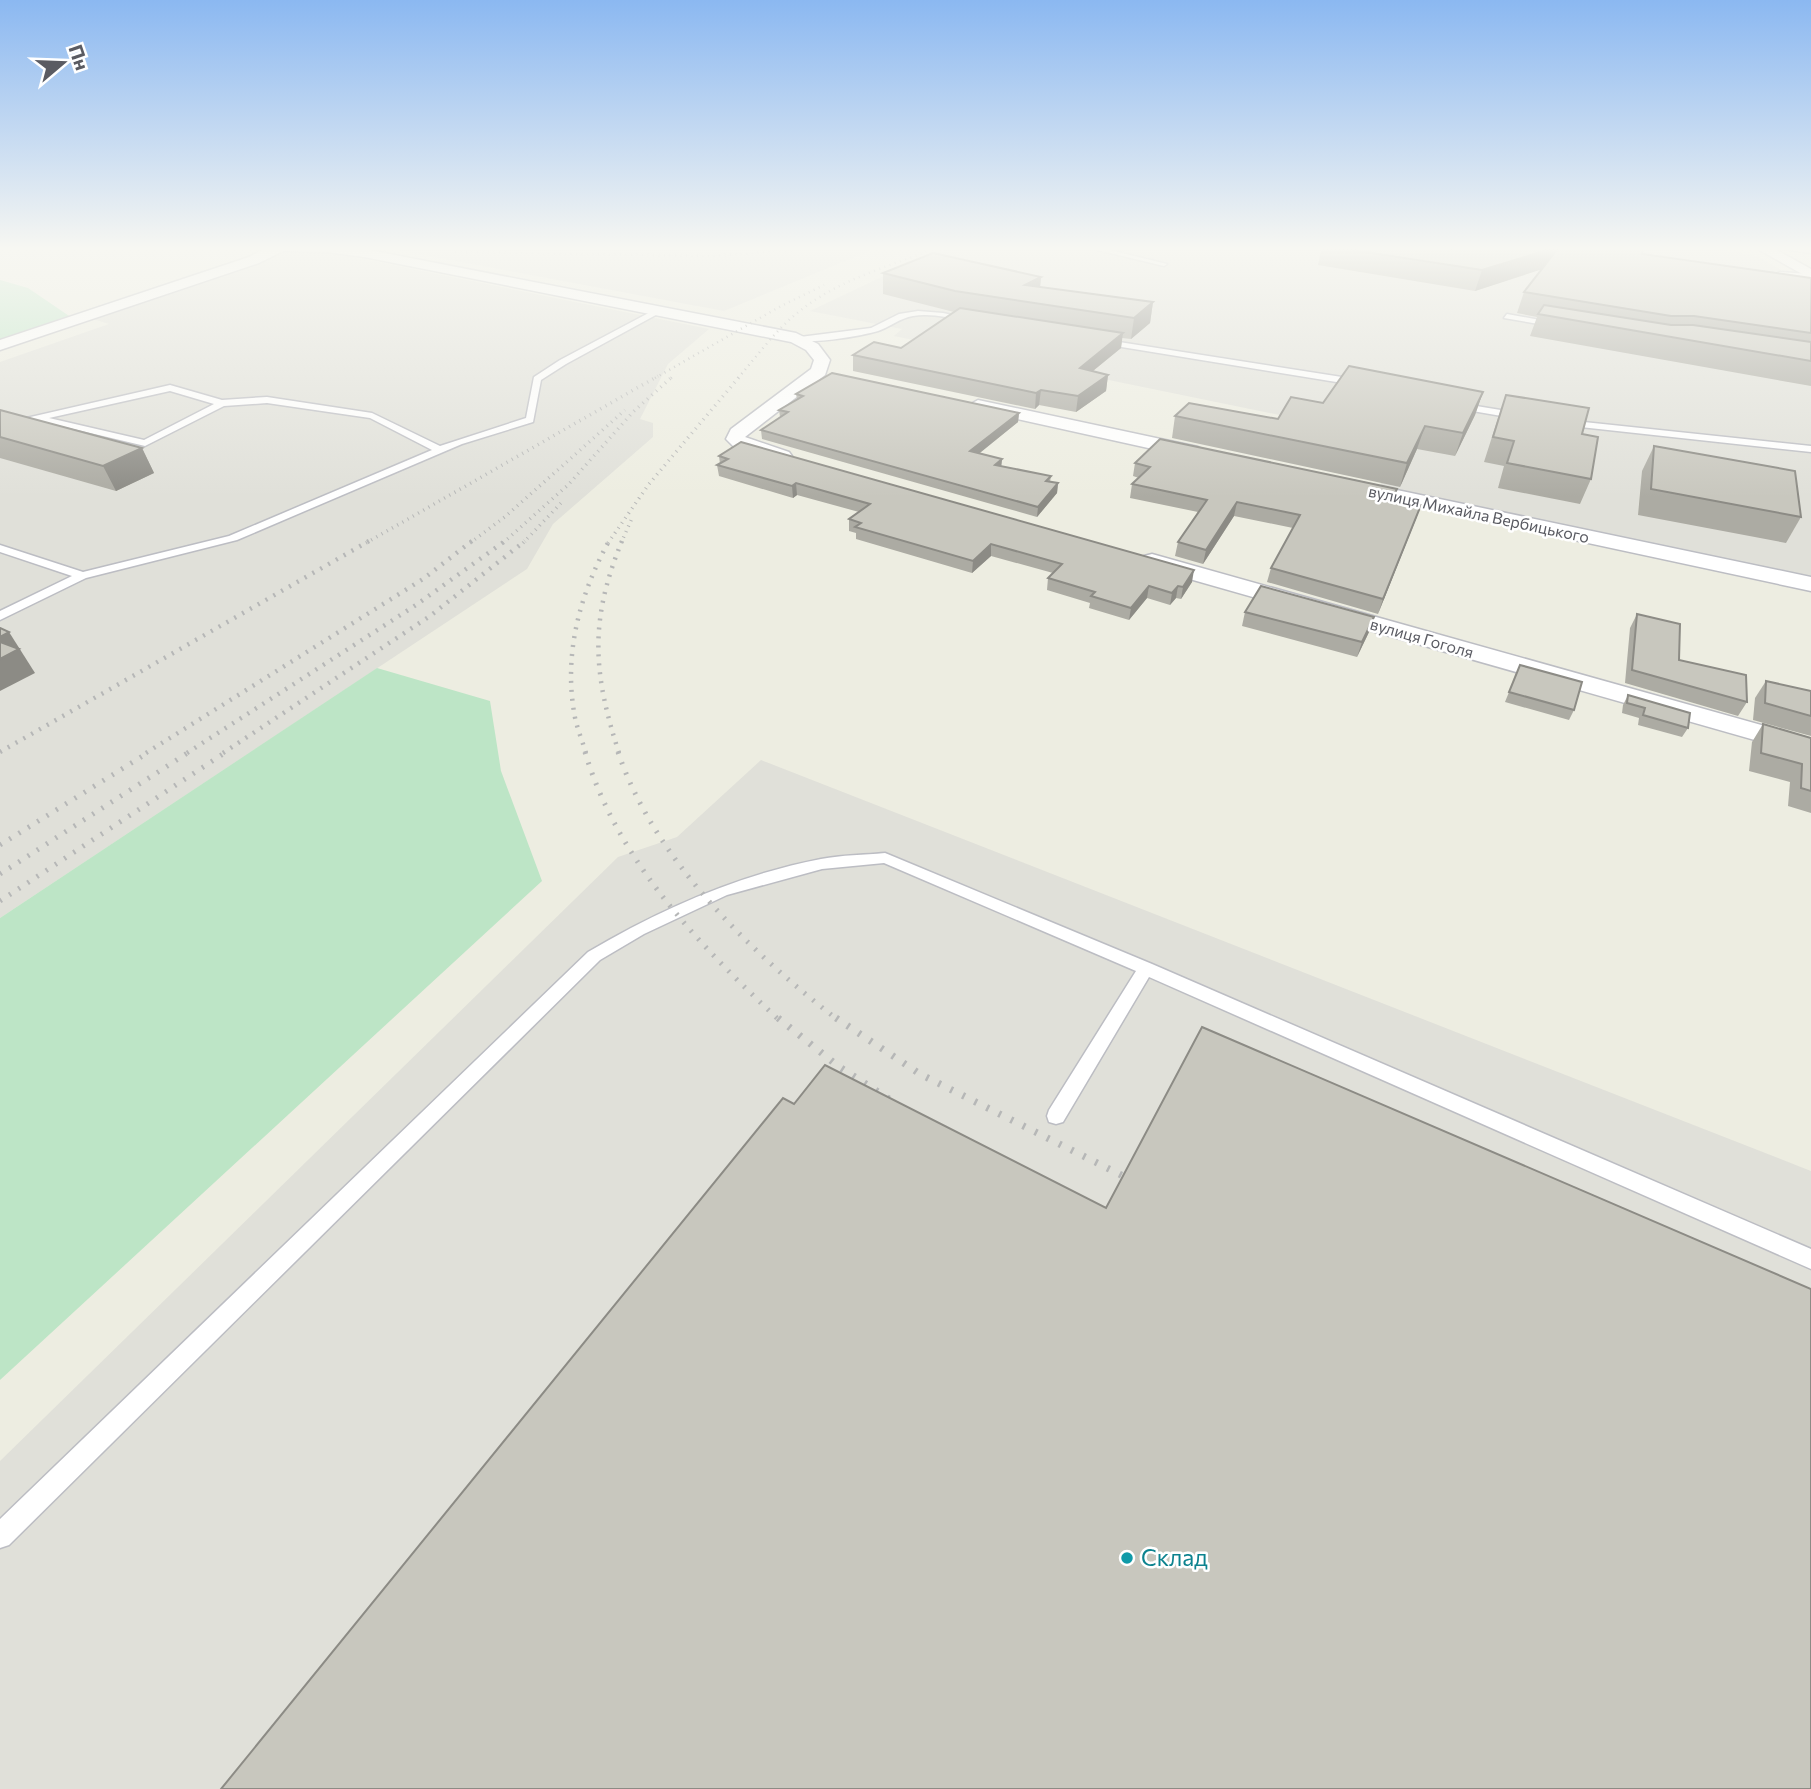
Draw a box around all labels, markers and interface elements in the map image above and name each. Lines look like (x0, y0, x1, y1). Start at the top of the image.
north arrow (28, 28, 98, 98)
text: Пн (65, 42, 95, 73)
street label: вулиця Михайла Вербицького (1367, 481, 1591, 546)
street label: вулиця Гоголя (1368, 614, 1476, 661)
place label: Склад (1141, 1543, 1208, 1571)
marker: Склад (1119, 1550, 1135, 1566)

